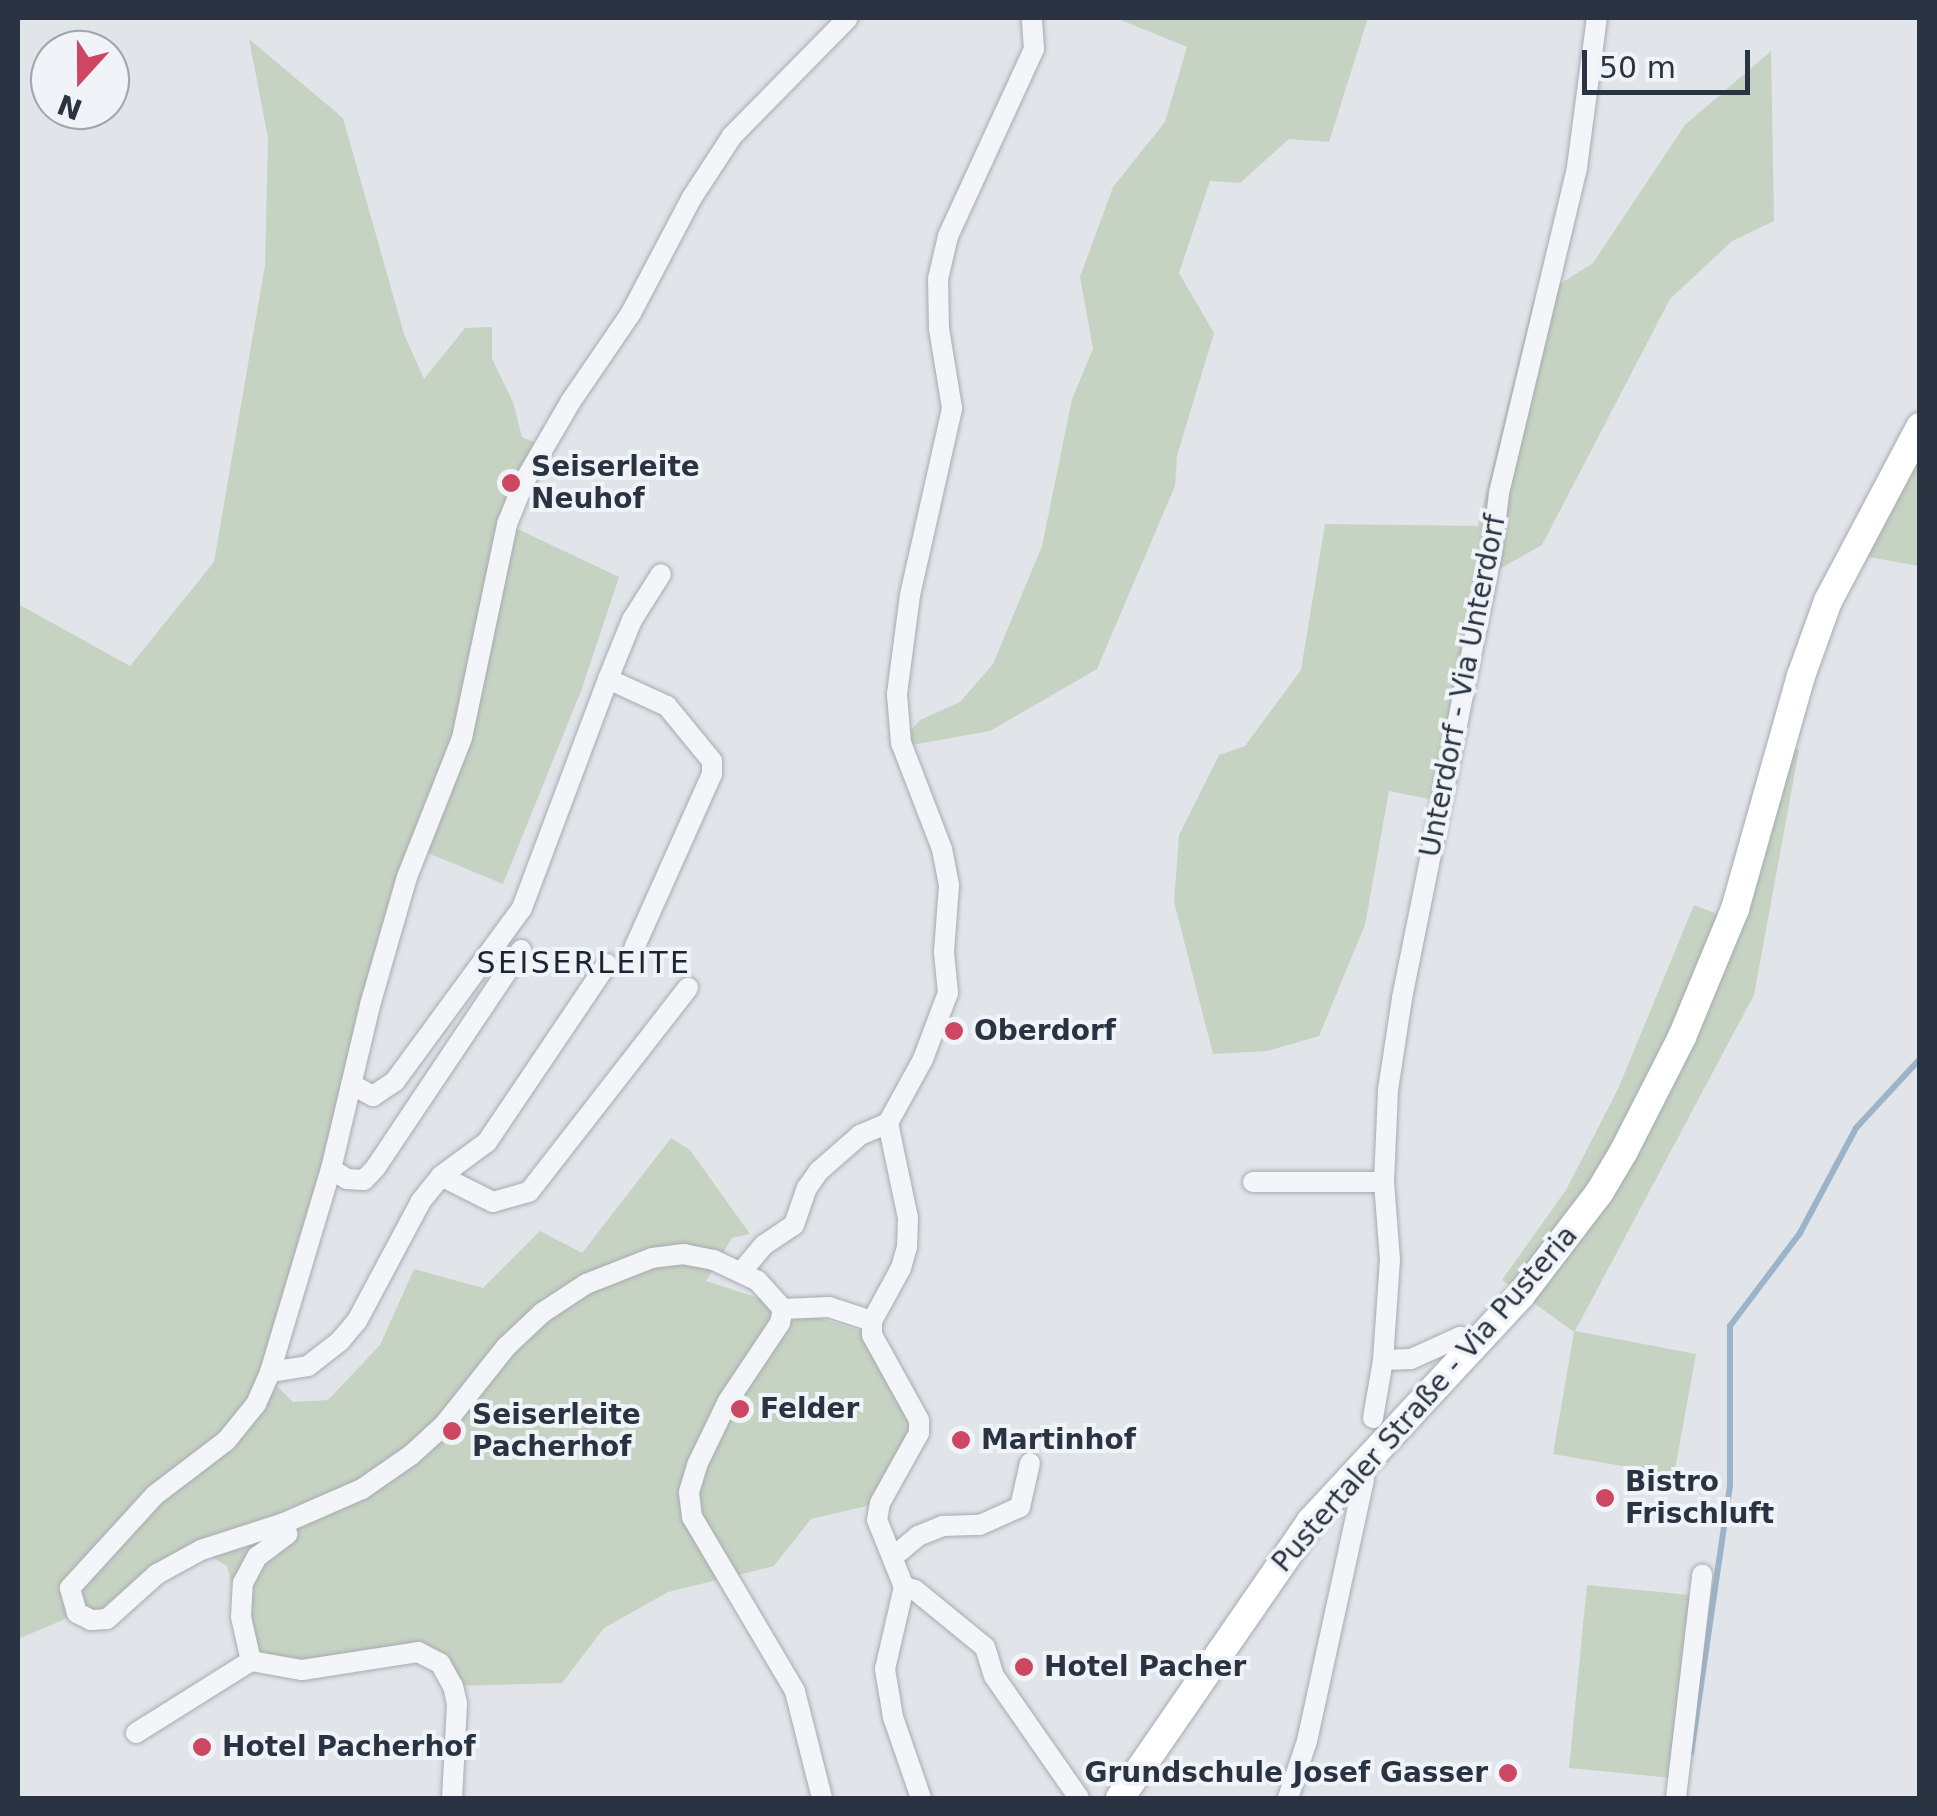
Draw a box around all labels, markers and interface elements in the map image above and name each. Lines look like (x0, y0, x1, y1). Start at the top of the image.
north arrow (30, 30, 130, 130)
scale bar (1587, 30, 1754, 92)
text: 50 m (1599, 50, 1676, 85)
text: N (53, 87, 87, 126)
place label: Seiserleite Neuhof (531, 450, 700, 516)
marker: Seiserleite Neuhof (500, 472, 522, 494)
street label: Unterdorf - Via Unterdorf (1413, 512, 1513, 860)
district label: SEISERLEITE (477, 945, 691, 981)
place label: Oberdorf (974, 1014, 1116, 1048)
marker: Oberdorf (943, 1020, 965, 1042)
street label: Pustertaler Straße - Via Pusteria (1265, 1219, 1585, 1579)
place label: Felder (760, 1392, 859, 1426)
place label: Seiserleite Pacherhof (472, 1398, 641, 1464)
marker: Felder (729, 1398, 751, 1420)
marker: Seiserleite Pacherhof (441, 1420, 463, 1442)
place label: Martinhof (981, 1423, 1136, 1457)
marker: Martinhof (950, 1429, 972, 1451)
place label: Bistro Frischluft (1625, 1465, 1774, 1531)
marker: Bistro Frischluft (1594, 1487, 1616, 1509)
place label: Hotel Pacher (1044, 1650, 1246, 1684)
marker: Hotel Pacher (1013, 1656, 1035, 1678)
place label: Hotel Pacherhof (222, 1730, 476, 1764)
marker: Hotel Pacherhof (191, 1736, 213, 1758)
place label: Grundschule Josef Gasser (1085, 1756, 1488, 1790)
marker: Grundschule Josef Gasser (1497, 1762, 1519, 1784)

